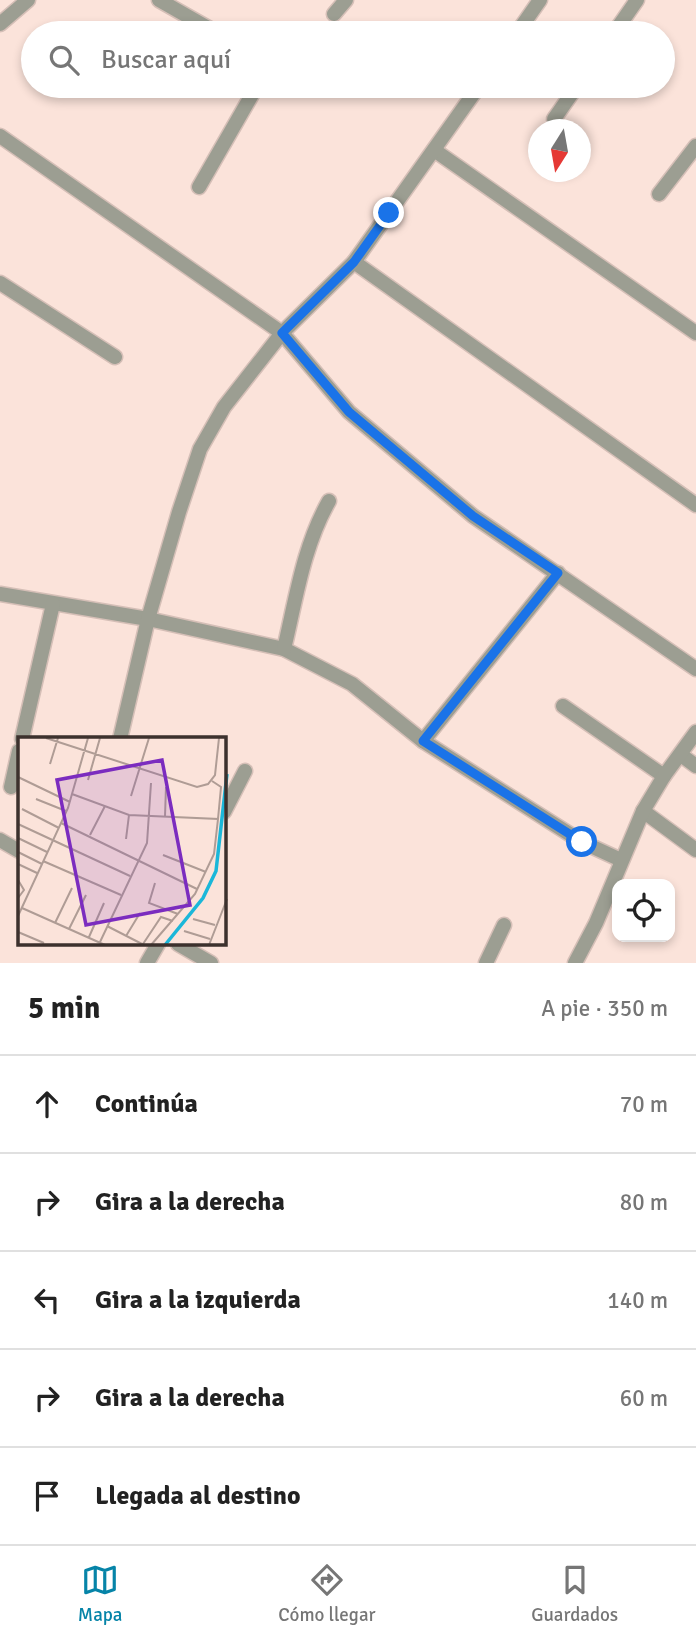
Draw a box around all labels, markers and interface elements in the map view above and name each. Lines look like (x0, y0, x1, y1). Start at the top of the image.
search box (21, 21, 675, 98)
icon: search (45, 41, 83, 79)
text: Buscar aquí (101, 44, 231, 76)
north arrow (528, 119, 591, 182)
route end (373, 197, 404, 228)
inset map (18, 737, 226, 946)
route start (566, 826, 597, 857)
map controls (612, 879, 675, 942)
button: locate (612, 879, 675, 942)
text: 5 min (28, 990, 100, 1027)
text: A pie · 350 m (541, 994, 668, 1023)
icon: ahead (28, 1085, 66, 1123)
text: Continúa (95, 1088, 198, 1120)
text: 70 m (620, 1090, 668, 1119)
icon: right (28, 1183, 66, 1221)
text: Gira a la derecha (95, 1186, 285, 1218)
text: 80 m (620, 1188, 668, 1217)
icon: left (28, 1281, 66, 1319)
text: Gira a la izquierda (95, 1284, 301, 1316)
text: 140 m (607, 1286, 668, 1315)
icon: right (28, 1379, 66, 1417)
text: Gira a la derecha (95, 1382, 285, 1414)
text: 60 m (620, 1384, 668, 1413)
icon: arrive (28, 1477, 66, 1515)
text: Llegada al destino (95, 1480, 301, 1512)
tab: Mapa (78, 1561, 123, 1627)
tab: Cómo llegar (278, 1561, 376, 1627)
tab: Guardados (531, 1561, 618, 1627)

